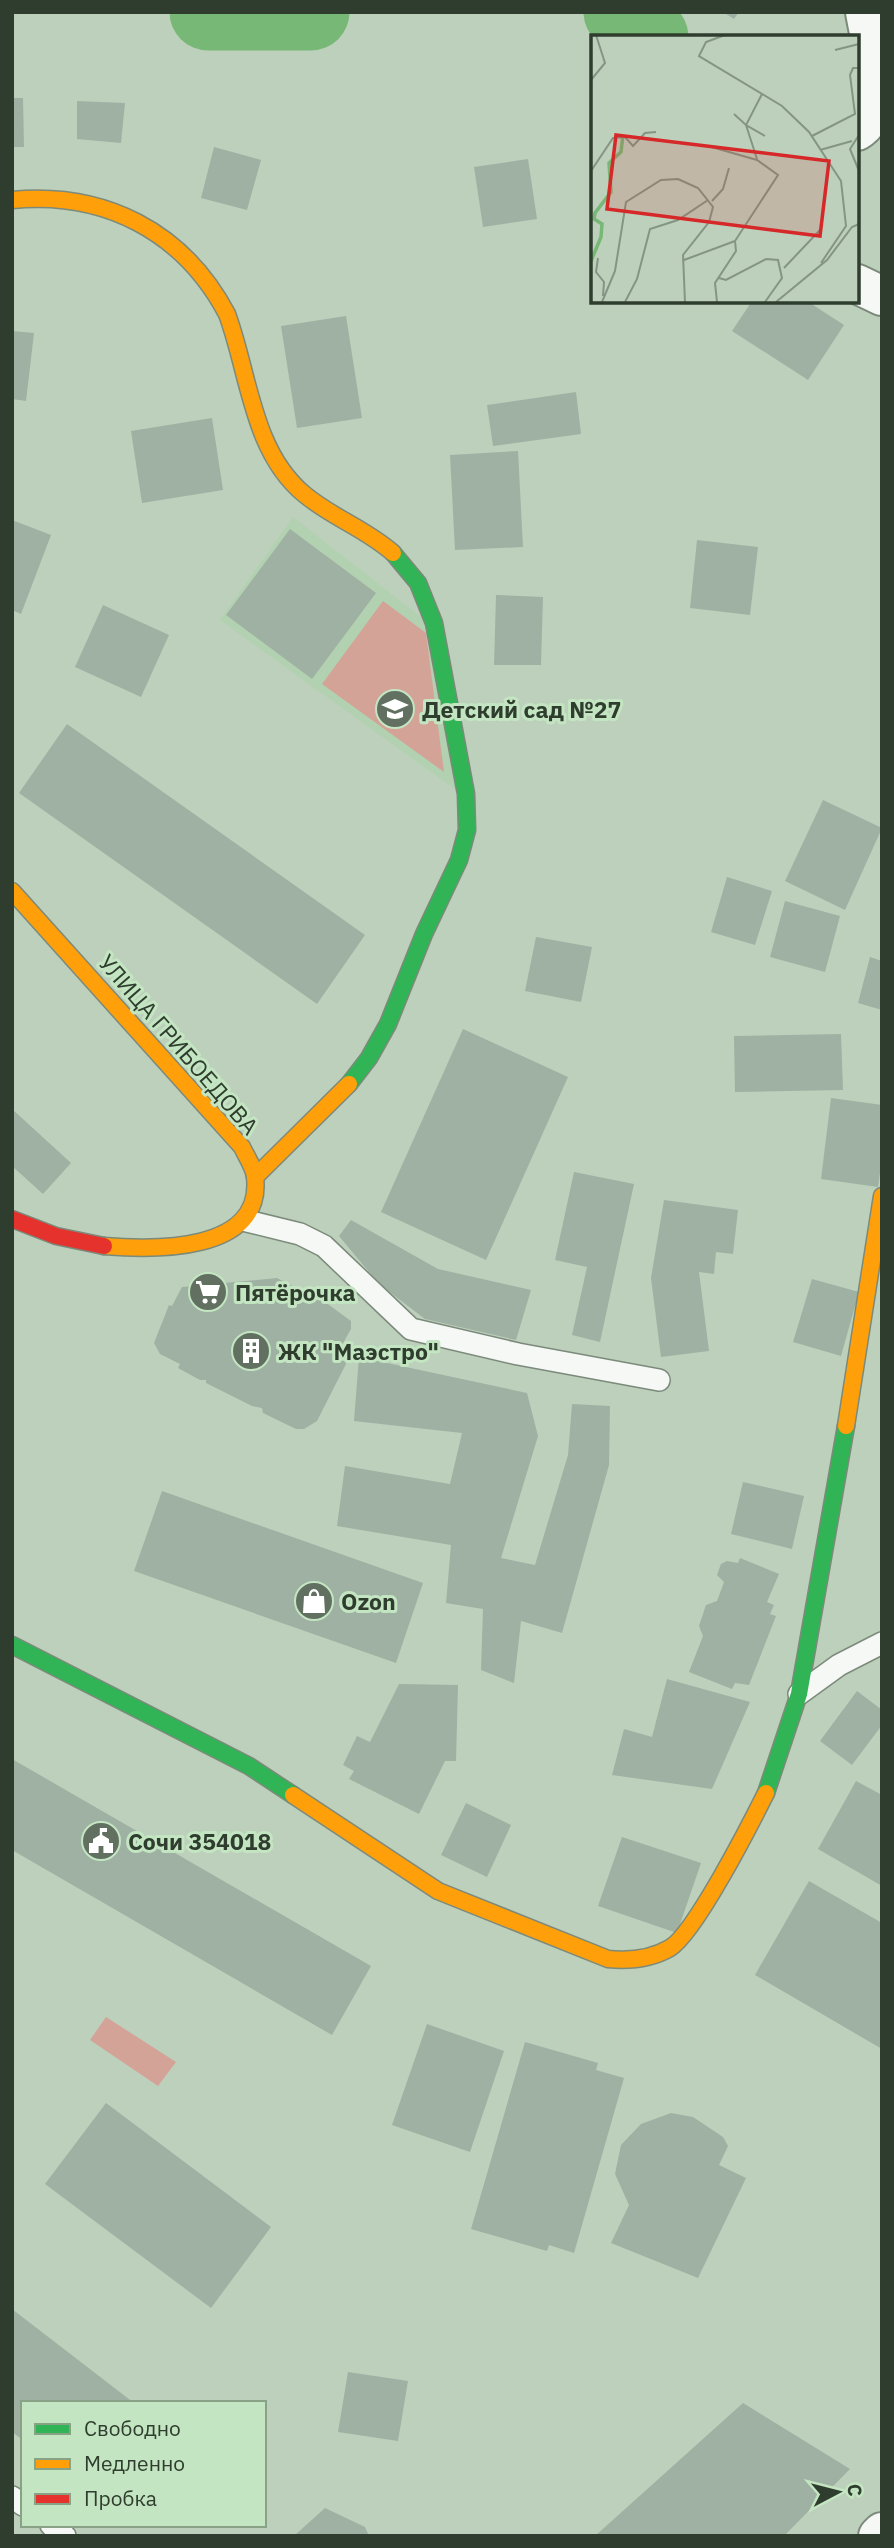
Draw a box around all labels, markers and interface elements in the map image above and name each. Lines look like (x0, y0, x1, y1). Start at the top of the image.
inset map (591, 35, 859, 303)
school or university icon: Детский сад №27 (374, 688, 416, 730)
place label: Детский сад №27 (422, 694, 621, 724)
street label: УЛИЦА ГРИБОЕДОВА (92, 948, 266, 1141)
supermarket icon: Пятёрочка (187, 1271, 229, 1313)
place label: Пятёрочка (235, 1277, 356, 1307)
building icon: ЖК "Маэстро" (230, 1330, 272, 1372)
place label: ЖК "Маэстро" (278, 1336, 439, 1366)
shop icon: Ozon (293, 1580, 335, 1622)
place label: Ozon (341, 1586, 396, 1616)
public building icon: Сочи 354018 (80, 1820, 122, 1862)
place label: Сочи 354018 (128, 1826, 271, 1856)
legend (21, 2401, 266, 2527)
text: Свободно (84, 2414, 181, 2442)
text: Медленно (84, 2449, 185, 2477)
north arrow (803, 2457, 873, 2527)
text: С (842, 2482, 868, 2498)
text: Пробка (84, 2484, 157, 2512)

